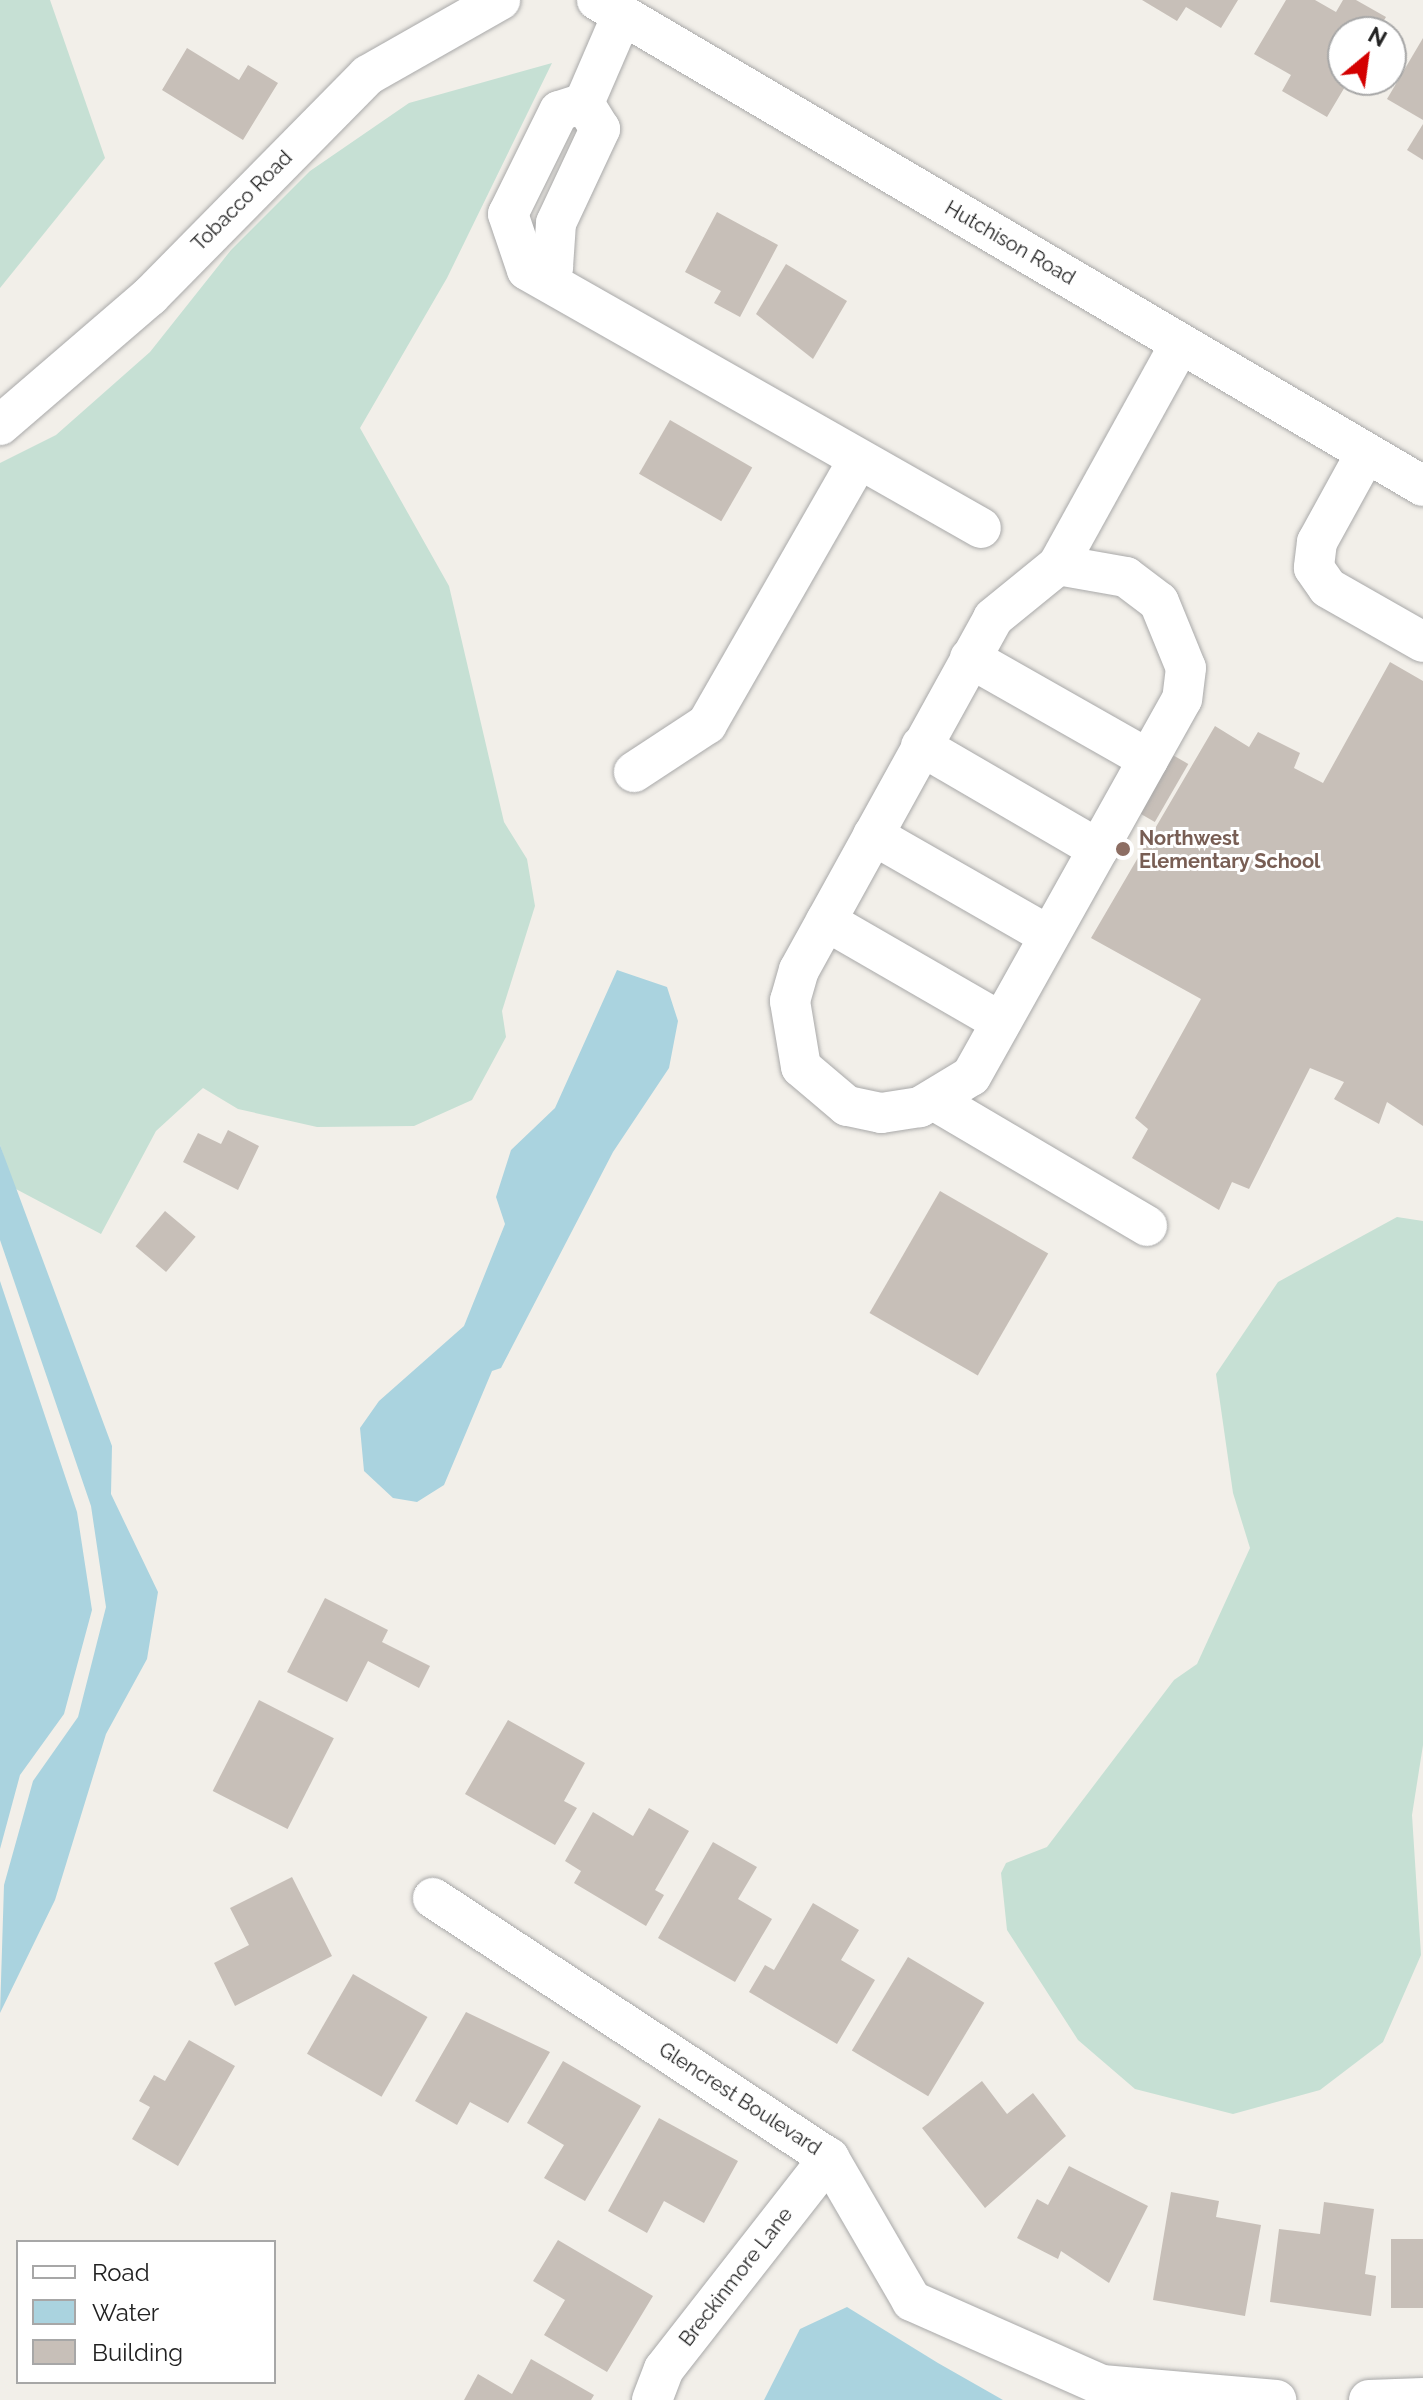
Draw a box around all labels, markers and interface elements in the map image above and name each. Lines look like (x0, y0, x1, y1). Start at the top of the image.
north arrow (1327, 16, 1407, 96)
text: N (1364, 21, 1391, 52)
street label: Tobacco Road (187, 146, 297, 256)
street label: Hutchison Road (941, 196, 1079, 290)
place label: Northwest Elementary School (1139, 826, 1321, 873)
marker: Northwest Elementary School (1114, 840, 1132, 858)
street label: Glencrest Boulevard (654, 2038, 826, 2160)
street label: Breckinmore Lane (674, 2203, 798, 2351)
legend (16, 2240, 276, 2384)
text: Road (92, 2258, 150, 2287)
text: Water (92, 2298, 159, 2327)
text: Building (92, 2338, 183, 2367)

